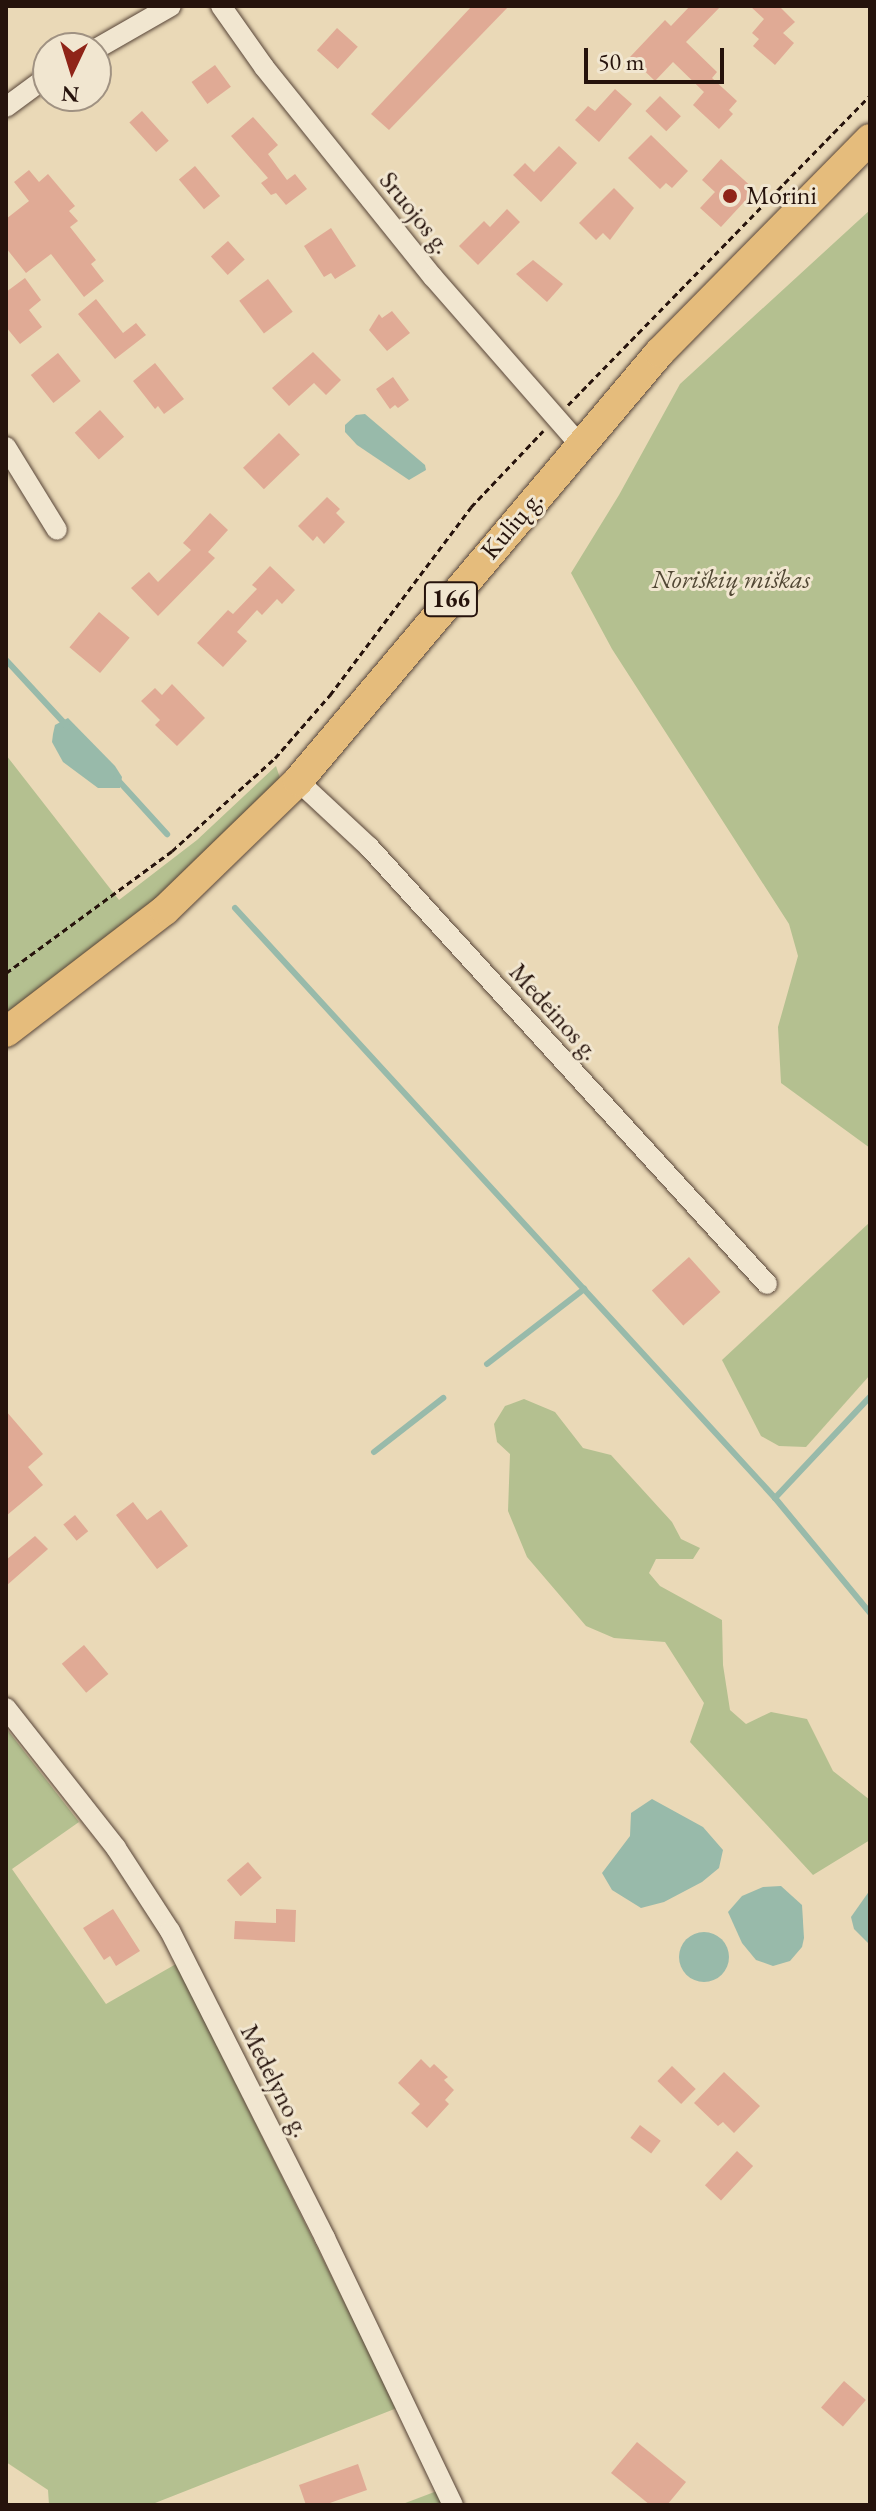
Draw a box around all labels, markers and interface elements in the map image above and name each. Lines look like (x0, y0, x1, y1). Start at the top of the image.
north arrow (32, 32, 112, 112)
scale bar (588, 32, 728, 82)
text: 50 m (598, 46, 645, 77)
text: N (61, 79, 80, 110)
street label: Sruojos g. (372, 165, 458, 261)
place label: Morini (746, 180, 817, 212)
marker: Morini (721, 187, 739, 205)
street label: Kulių g. (474, 484, 550, 566)
park label: Noriškių miškas (652, 564, 810, 596)
road number: 166 (423, 579, 479, 619)
street label: Medeinos g. (502, 957, 606, 1067)
street label: Medelyno g. (233, 2019, 317, 2143)

